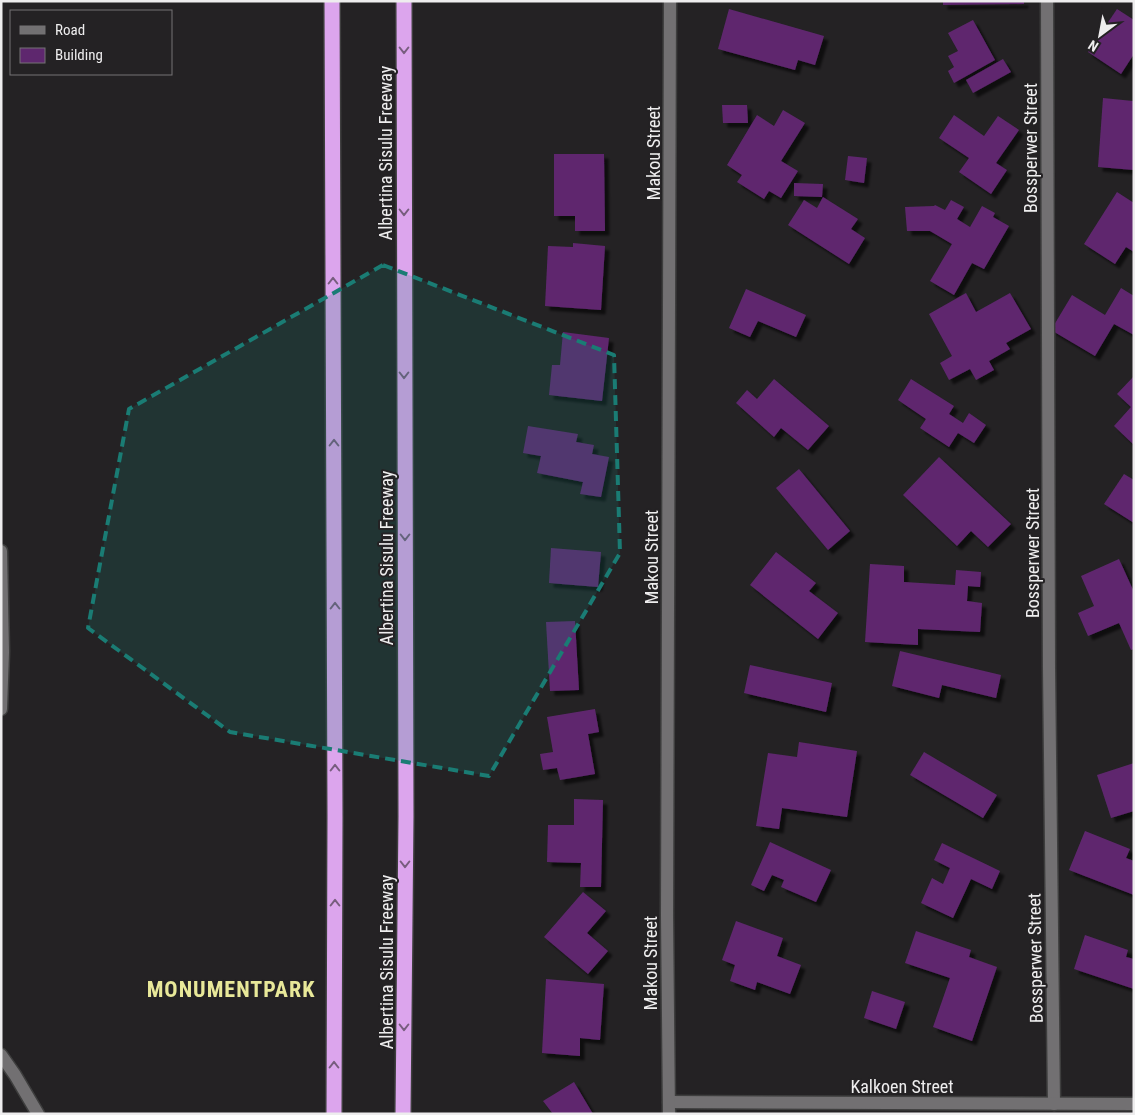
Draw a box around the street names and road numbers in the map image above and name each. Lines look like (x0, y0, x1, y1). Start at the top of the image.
street label: Albertina Sisulu Freeway (375, 65, 396, 240)
street label: Bossperwer Street (1020, 83, 1041, 213)
street label: Makou Street (643, 106, 664, 200)
street label: Albertina Sisulu Freeway (376, 470, 397, 645)
street label: Bossperwer Street (1022, 488, 1043, 618)
street label: Makou Street (641, 510, 662, 604)
street label: Albertina Sisulu Freeway (376, 874, 397, 1049)
street label: Bossperwer Street (1023, 893, 1047, 1023)
street label: Makou Street (640, 916, 661, 1010)
street label: Kalkoen Street (850, 1076, 954, 1097)

